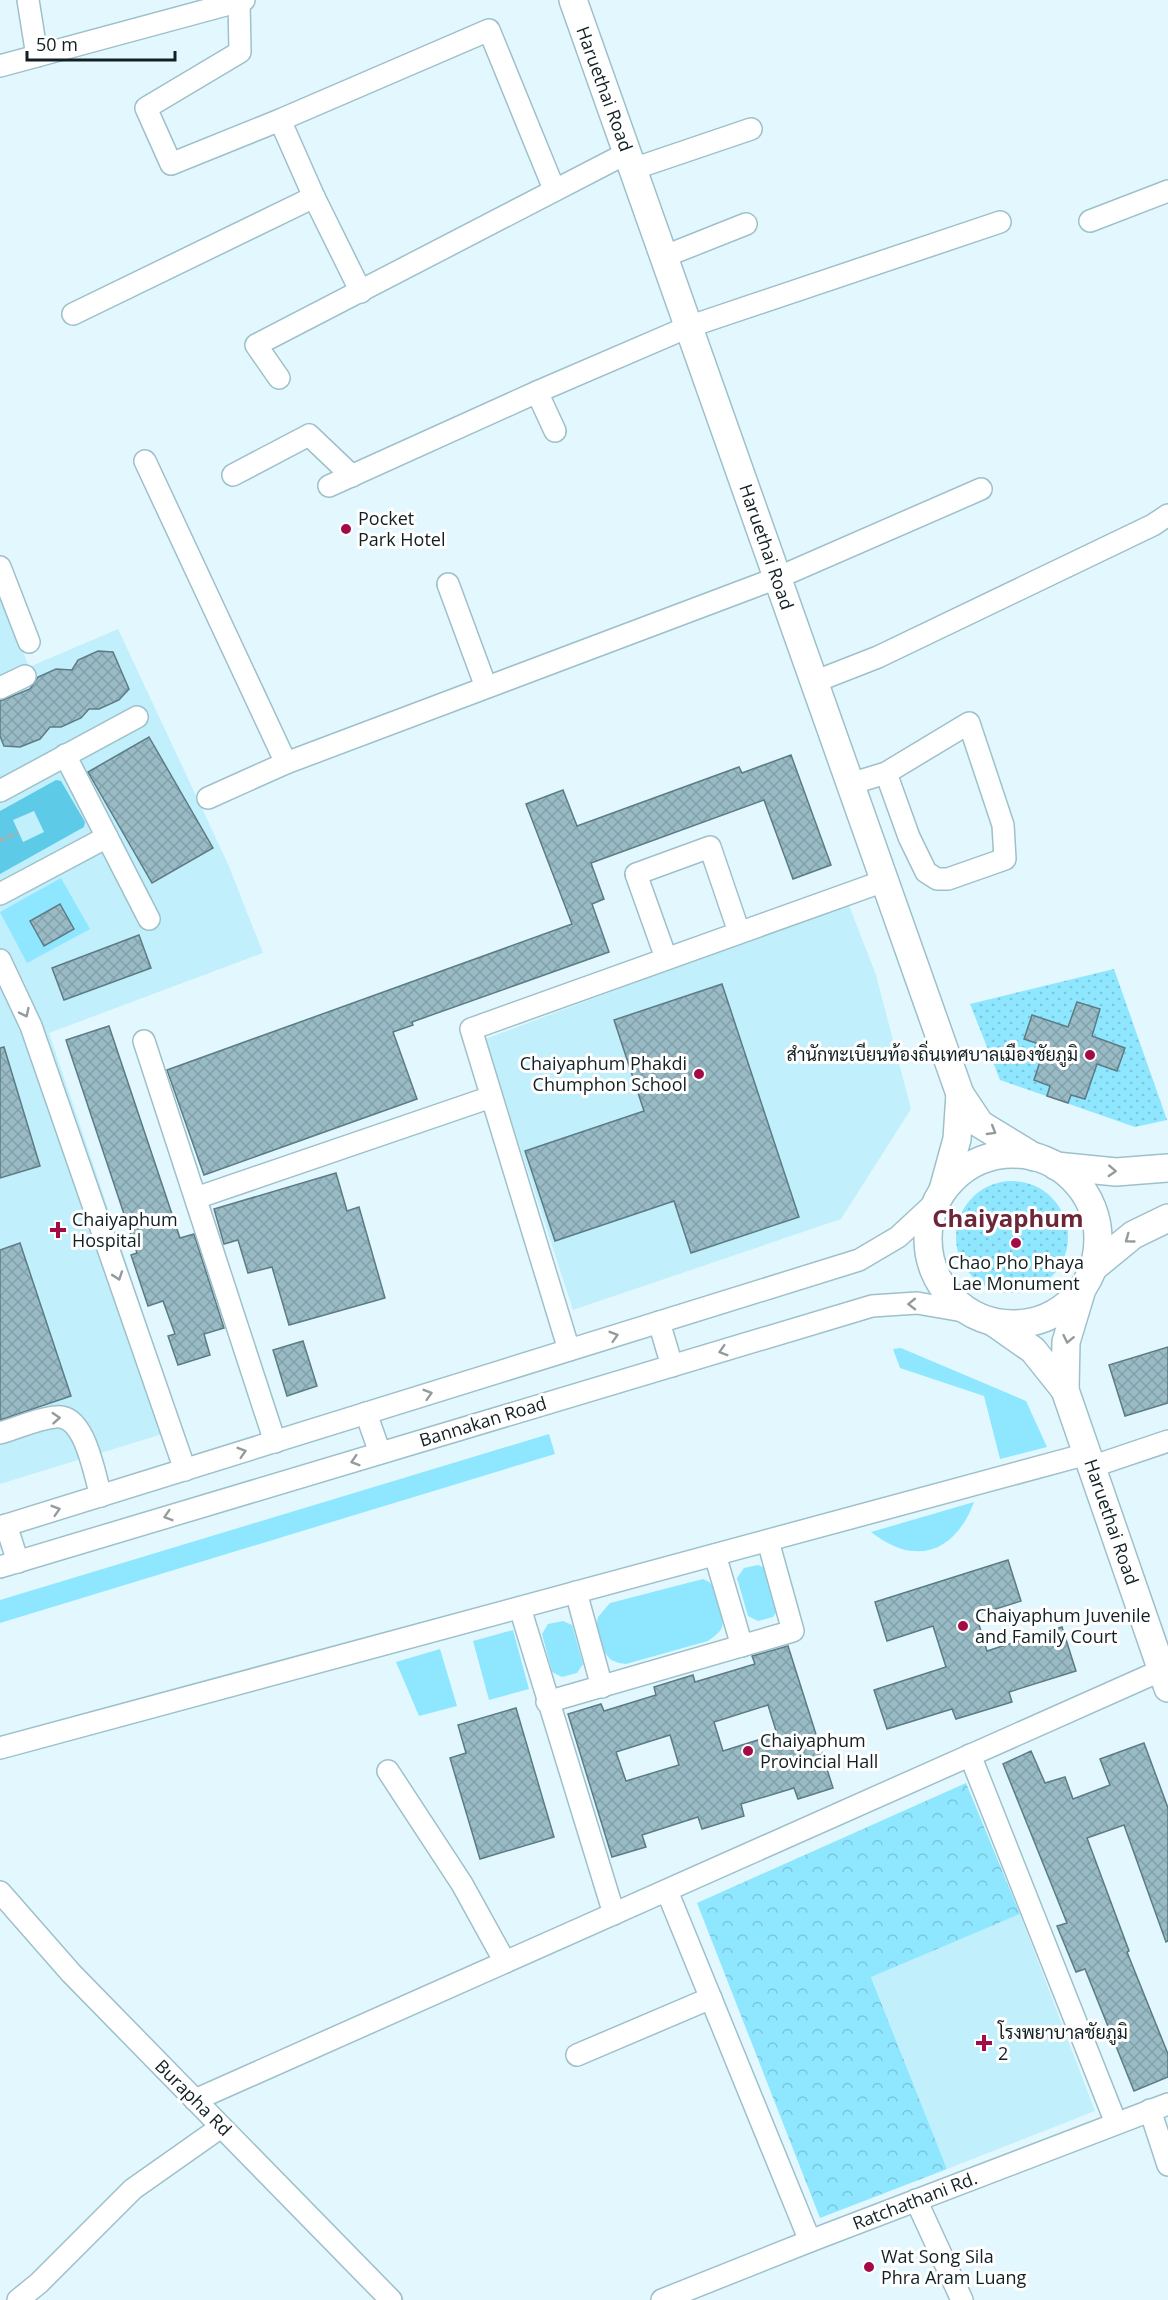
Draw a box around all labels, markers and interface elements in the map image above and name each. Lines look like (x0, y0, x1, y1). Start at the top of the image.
street label: Haruethai Road (571, 23, 639, 155)
scale bar (27, 24, 176, 62)
text: 50 m (36, 32, 78, 56)
street label: Haruethai Road (734, 481, 800, 613)
place label: Pocket Park Hotel (358, 506, 446, 551)
marker: Pocket Park Hotel (339, 522, 353, 536)
one-way arrow (18, 1007, 30, 1018)
place label: สำนักทะเบียนท้องถิ่นเทศบาลเมืองชัยภูมิ (786, 1040, 1078, 1068)
marker: สำนักทะเบียนท้องถิ่นเทศบาลเมืองชัยภูมิ (1083, 1048, 1097, 1062)
place label: Chaiyaphum Phakdi Chumphon School (520, 1051, 687, 1096)
marker: Chaiyaphum Phakdi Chumphon School (692, 1067, 706, 1081)
one-way arrow (986, 1123, 996, 1135)
one-way arrow (1108, 1164, 1117, 1177)
district label: Chaiyaphum (932, 1201, 1084, 1234)
place label: Chaiyaphum Hospital (72, 1207, 178, 1252)
marker: Chaiyaphum Hospital (49, 1221, 67, 1239)
one-way arrow (1124, 1232, 1135, 1243)
marker: Chao Pho Phaya Lae Monument (1009, 1236, 1023, 1250)
place label: Chao Pho Phaya Lae Monument (948, 1250, 1084, 1295)
one-way arrow (111, 1270, 124, 1281)
one-way arrow (907, 1298, 916, 1310)
one-way arrow (608, 1331, 619, 1343)
one-way arrow (1062, 1333, 1075, 1343)
one-way arrow (718, 1344, 729, 1356)
one-way arrow (422, 1389, 433, 1401)
street label: Bannakan Road (416, 1390, 549, 1452)
one-way arrow (52, 1412, 61, 1425)
one-way arrow (236, 1447, 247, 1459)
one-way arrow (350, 1454, 361, 1466)
street label: Haruethai Road (1079, 1456, 1145, 1588)
one-way arrow (50, 1505, 61, 1517)
one-way arrow (164, 1509, 174, 1521)
place label: Chaiyaphum Juvenile and Family Court (975, 1603, 1151, 1648)
marker: Chaiyaphum Juvenile and Family Court (956, 1619, 970, 1633)
place label: Chaiyaphum Provincial Hall (760, 1728, 878, 1773)
marker: Chaiyaphum Provincial Hall (741, 1744, 755, 1758)
place label: โรงพยาบาลชัยภูมิ 2 (997, 2020, 1128, 2065)
marker: โรงพยาบาลชัยภูมิ 2 (975, 2034, 993, 2052)
street label: Burapha Rd (150, 2054, 237, 2141)
street label: Ratchathani Rd. (849, 2165, 980, 2235)
place label: Wat Song Sila Phra Aram Luang (881, 2244, 1026, 2289)
marker: Wat Song Sila Phra Aram Luang (862, 2260, 876, 2274)

